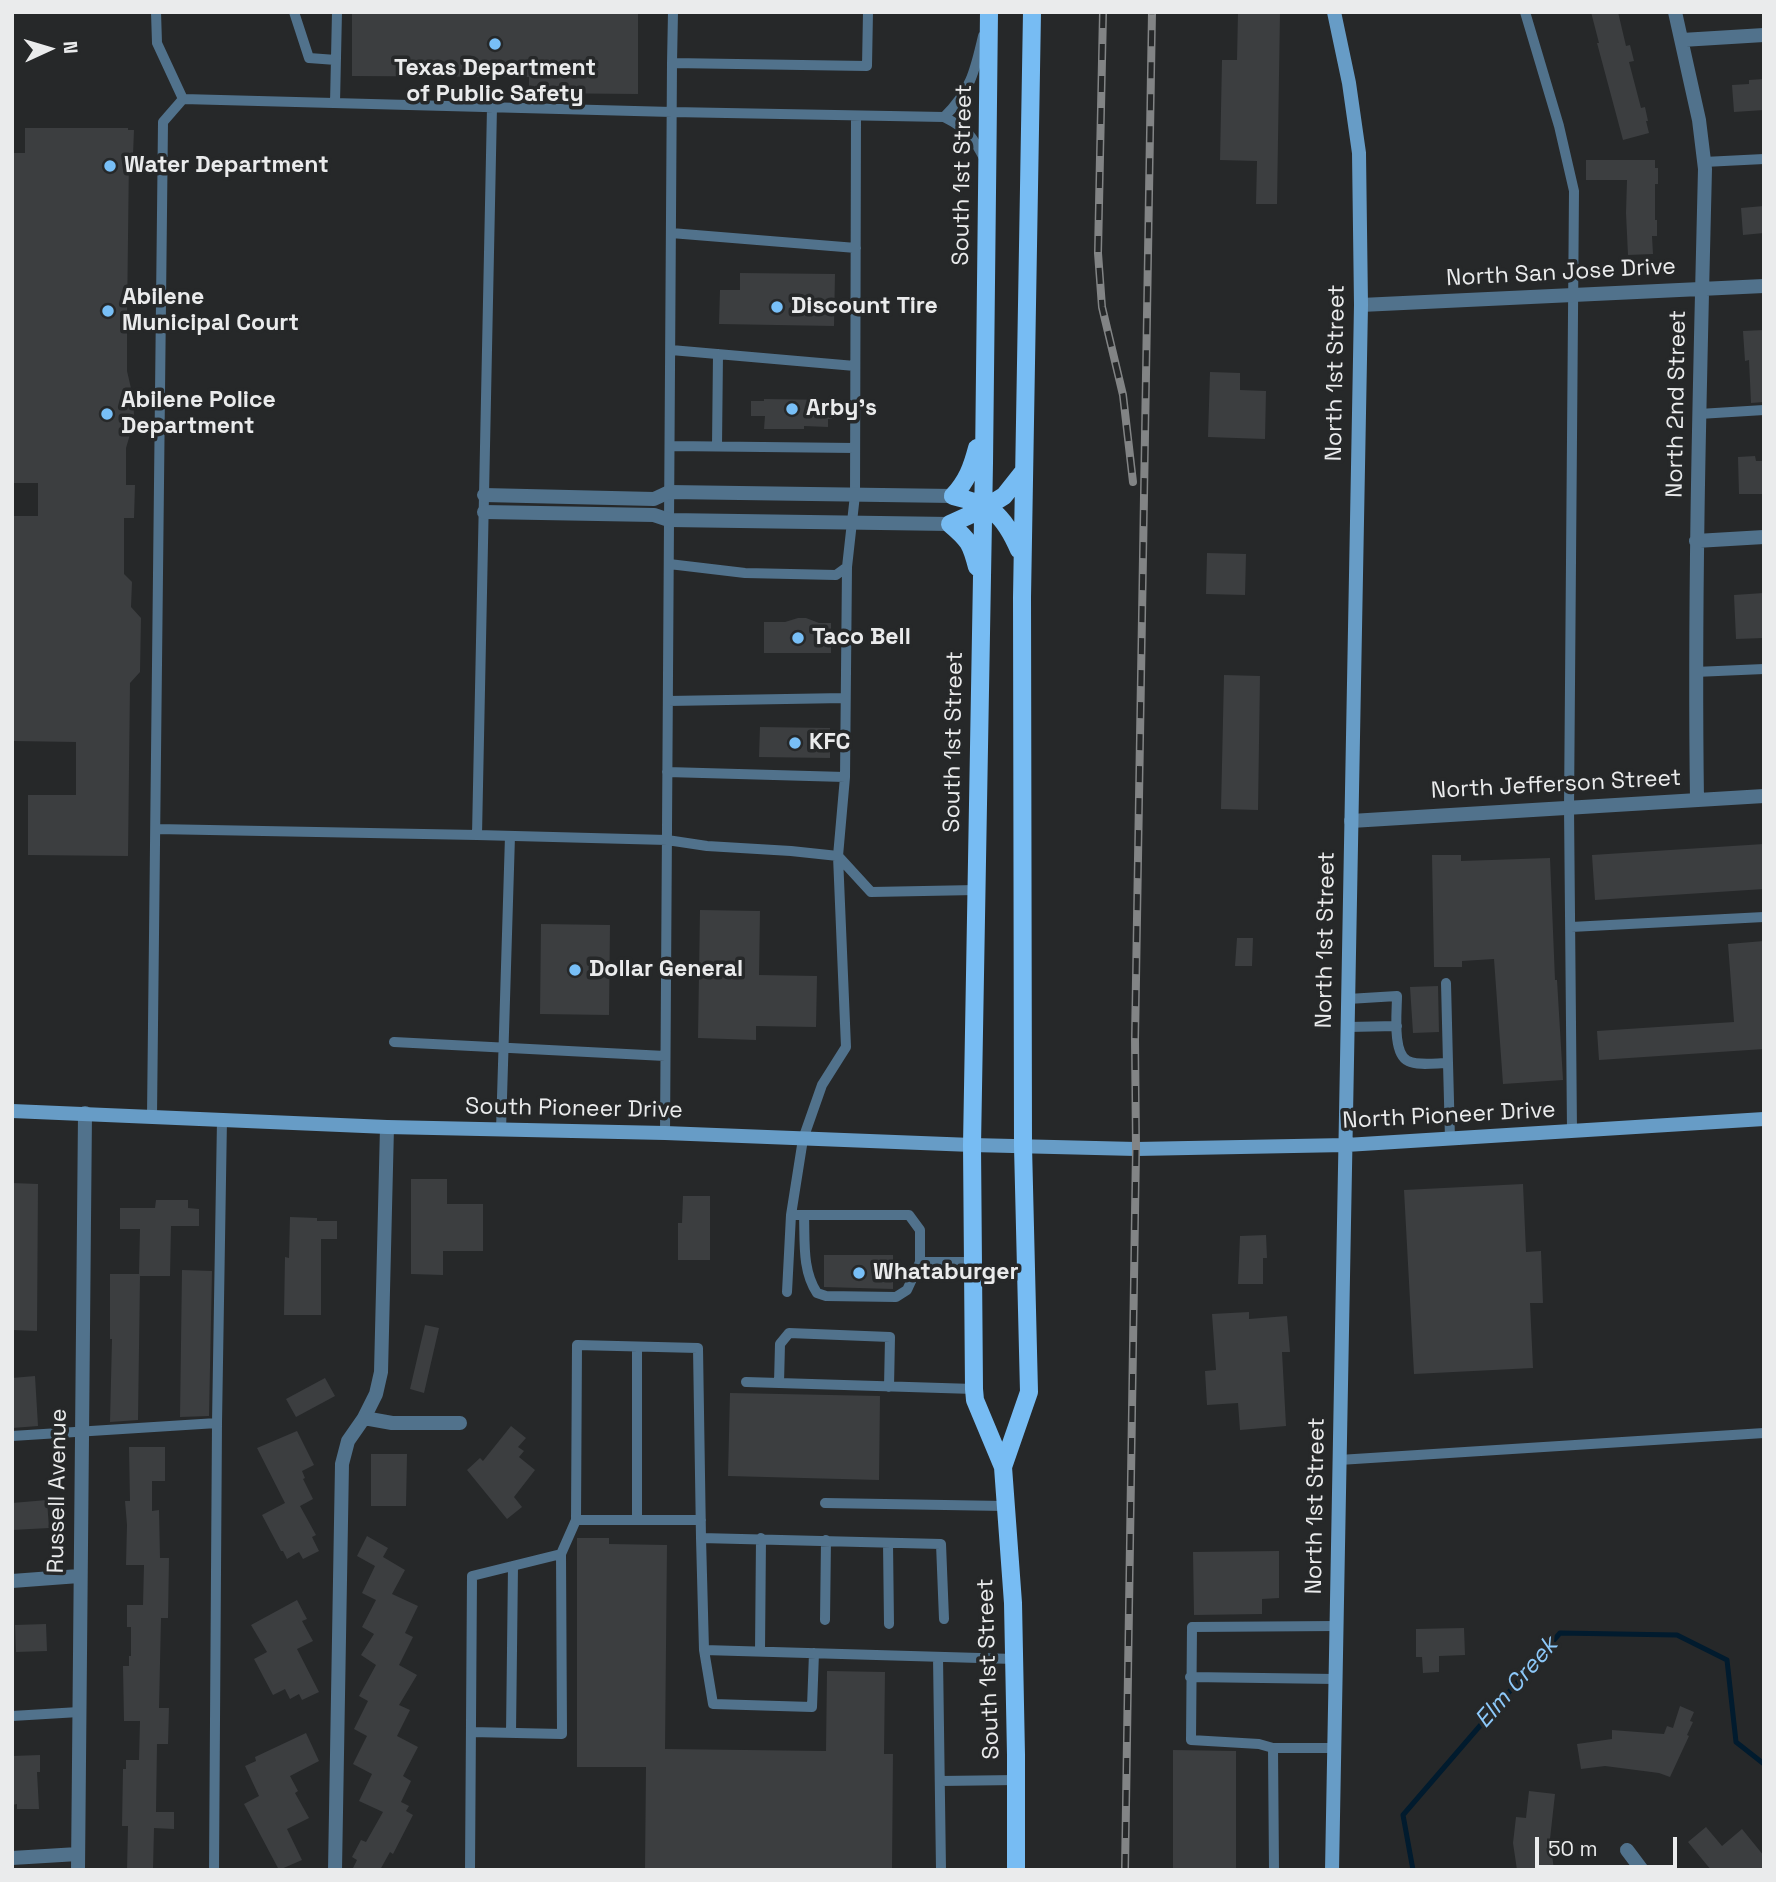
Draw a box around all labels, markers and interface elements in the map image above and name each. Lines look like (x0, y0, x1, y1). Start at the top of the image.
north arrow (14, 14, 84, 84)
marker: Texas Department of Public Safety (487, 36, 503, 52)
text: N (58, 40, 83, 55)
place label: Texas Department of Public Safety (394, 55, 596, 109)
street label: South 1st Street (948, 84, 978, 266)
place label: Water Department (124, 152, 329, 180)
marker: Water Department (102, 158, 118, 174)
street label: North San Jose Drive (1445, 253, 1677, 293)
place label: Abilene Municipal Court (122, 284, 299, 338)
street label: North 1st Street (1321, 284, 1351, 462)
place label: Discount Tire (791, 293, 938, 321)
marker: Discount Tire (769, 299, 785, 315)
marker: Abilene Municipal Court (100, 303, 116, 319)
street label: North 2nd Street (1662, 310, 1692, 498)
place label: Abilene Police Department (121, 387, 276, 441)
place label: Arby's (806, 395, 877, 423)
marker: Arby's (784, 401, 800, 417)
marker: Abilene Police Department (99, 406, 115, 422)
place label: Taco Bell (812, 624, 911, 652)
marker: Taco Bell (790, 630, 806, 646)
street label: South 1st Street (939, 651, 969, 833)
place label: KFC (809, 729, 850, 757)
marker: KFC (787, 735, 803, 751)
street label: North Jefferson Street (1430, 765, 1682, 805)
street label: North 1st Street (1311, 851, 1341, 1029)
place label: Dollar General (589, 956, 743, 984)
marker: Dollar General (567, 962, 583, 978)
street label: South Pioneer Drive (465, 1093, 683, 1125)
street label: North Pioneer Drive (1342, 1097, 1556, 1135)
place label: Whataburger (873, 1259, 1019, 1287)
marker: Whataburger (851, 1265, 867, 1281)
street label: Russell Avenue (43, 1408, 73, 1574)
street label: North 1st Street (1301, 1417, 1331, 1595)
street label: South 1st Street (972, 1578, 1006, 1760)
water label: Elm Creek (1470, 1631, 1564, 1735)
scale bar (1538, 1822, 1680, 1866)
text: 50 m (1548, 1835, 1598, 1862)

